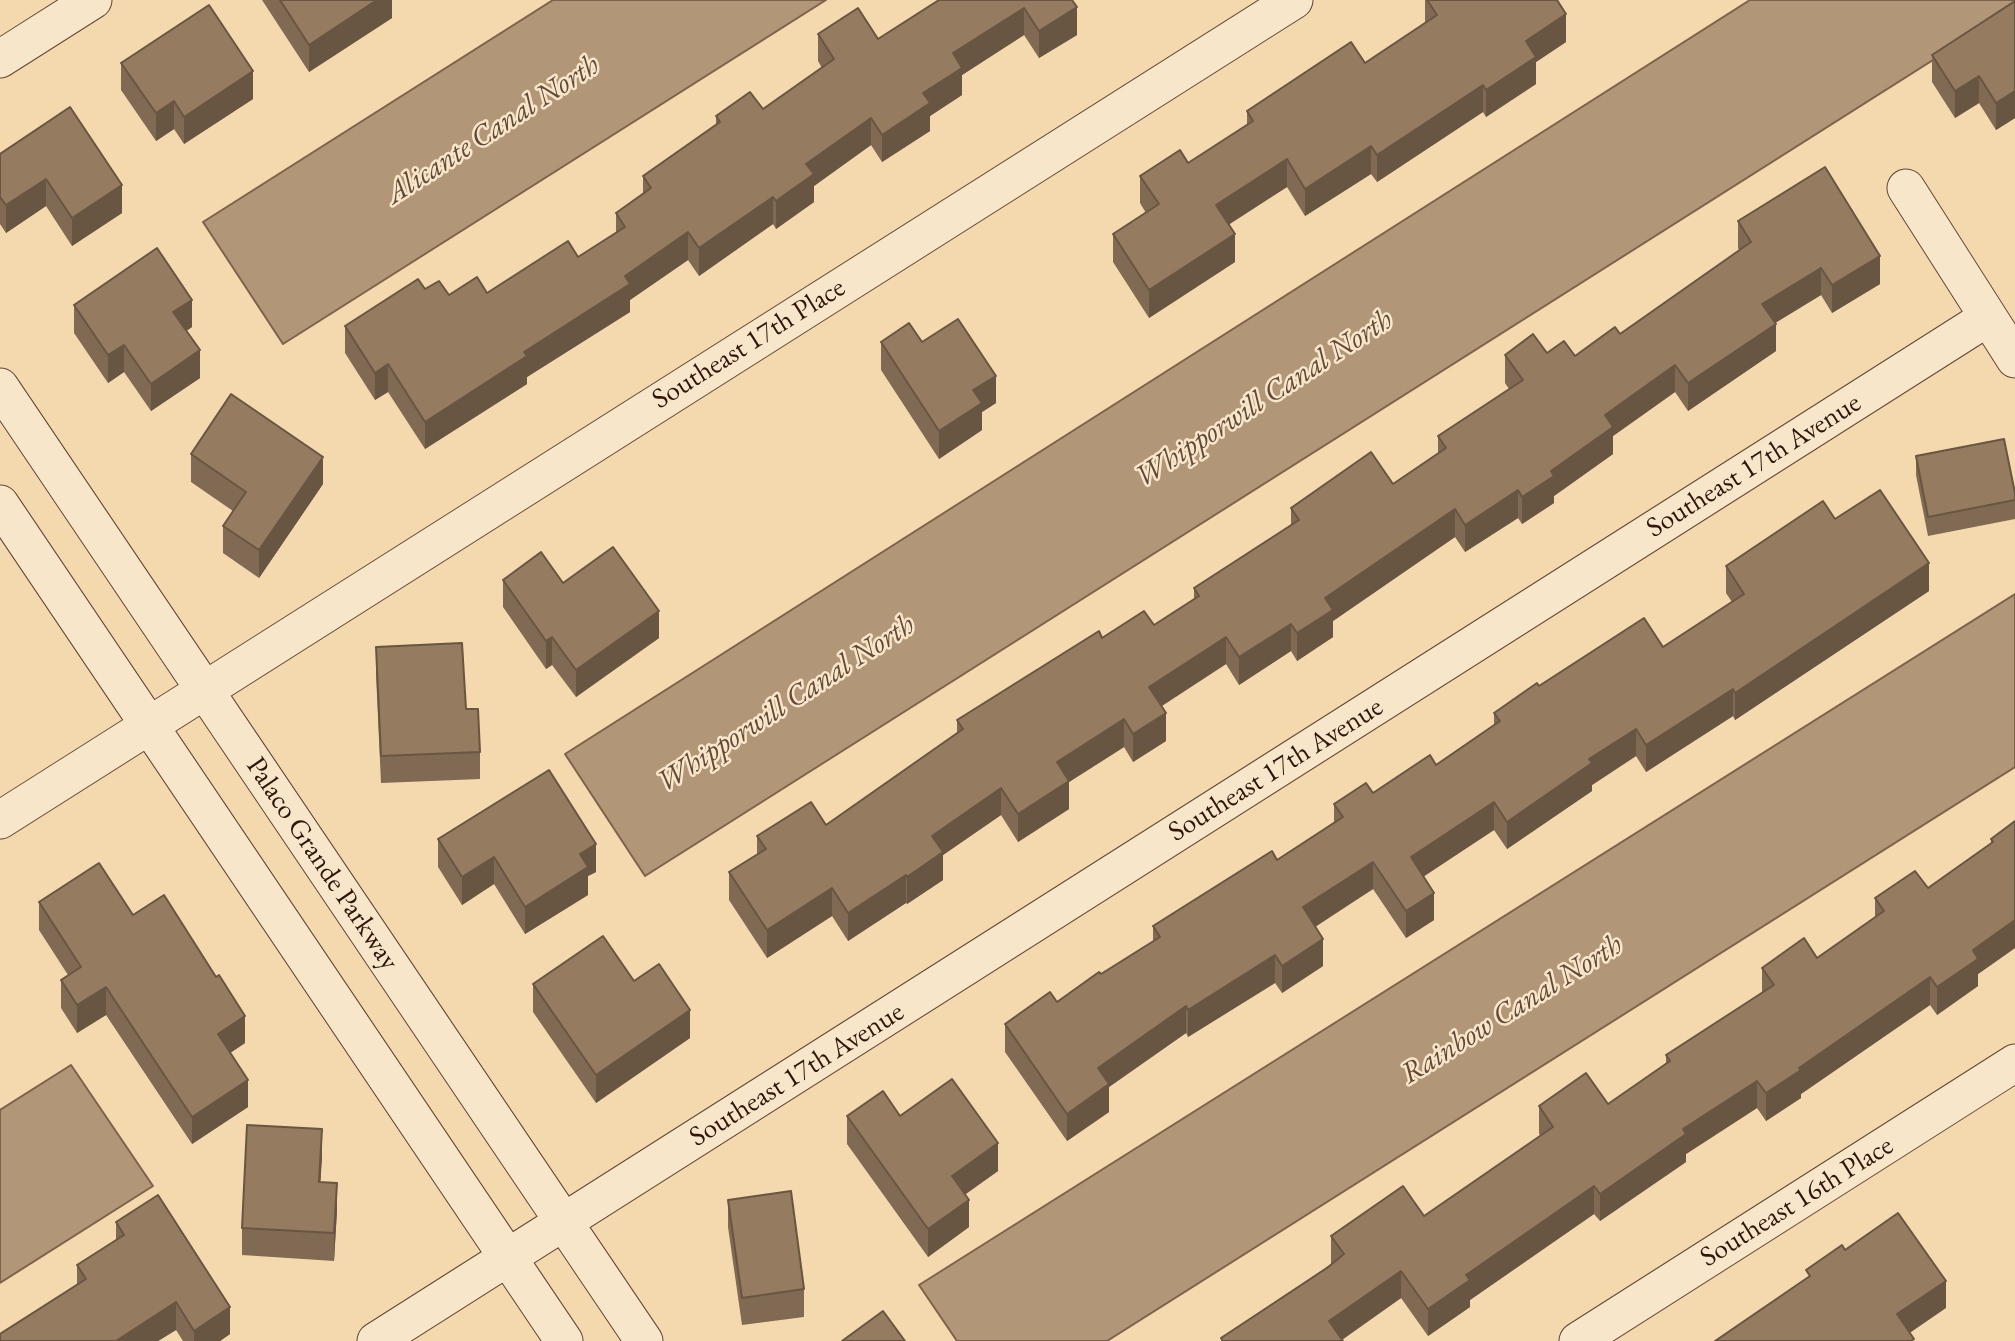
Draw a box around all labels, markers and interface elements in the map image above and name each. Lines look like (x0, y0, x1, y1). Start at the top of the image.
water label: Alicante Canal North (380, 48, 606, 212)
street label: Southeast 17th Place (646, 271, 852, 417)
water label: Whipporwill Canal North (1128, 302, 1400, 496)
street label: Southeast 17th Avenue (1641, 386, 1867, 546)
water label: Whipporwill Canal North (650, 607, 922, 801)
street label: Southeast 17th Avenue (1163, 690, 1389, 850)
street label: Palaco Grande Parkway (238, 751, 406, 977)
water label: Rainbow Canal North (1395, 927, 1629, 1093)
street label: Southeast 17th Avenue (684, 995, 910, 1155)
street label: Southeast 16th Place (1694, 1129, 1900, 1275)

